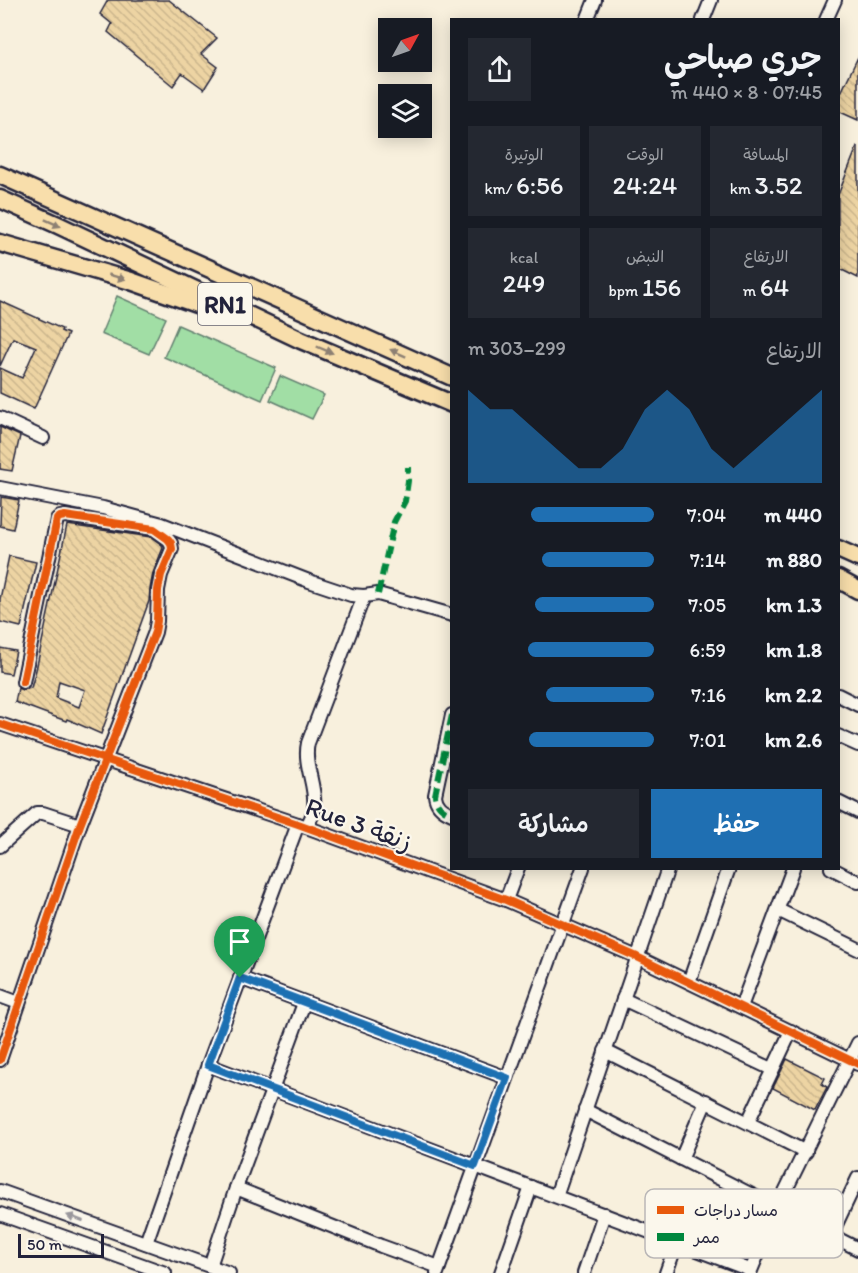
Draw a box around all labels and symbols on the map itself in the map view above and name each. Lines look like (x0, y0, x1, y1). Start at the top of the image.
north arrow (378, 18, 432, 72)
one-way arrow (45, 218, 62, 227)
one-way arrow (108, 273, 126, 282)
road number: RN1 (198, 283, 252, 325)
one-way arrow (316, 346, 334, 355)
one-way arrow (389, 347, 407, 357)
street label: Rue 3 زنقة (301, 790, 417, 858)
pin (214, 916, 265, 978)
legend (645, 1189, 843, 1258)
text: مسار دراجات (694, 1201, 778, 1220)
one-way arrow (66, 1212, 84, 1222)
text: ممر (692, 1228, 720, 1247)
scale bar (18, 1231, 104, 1258)

